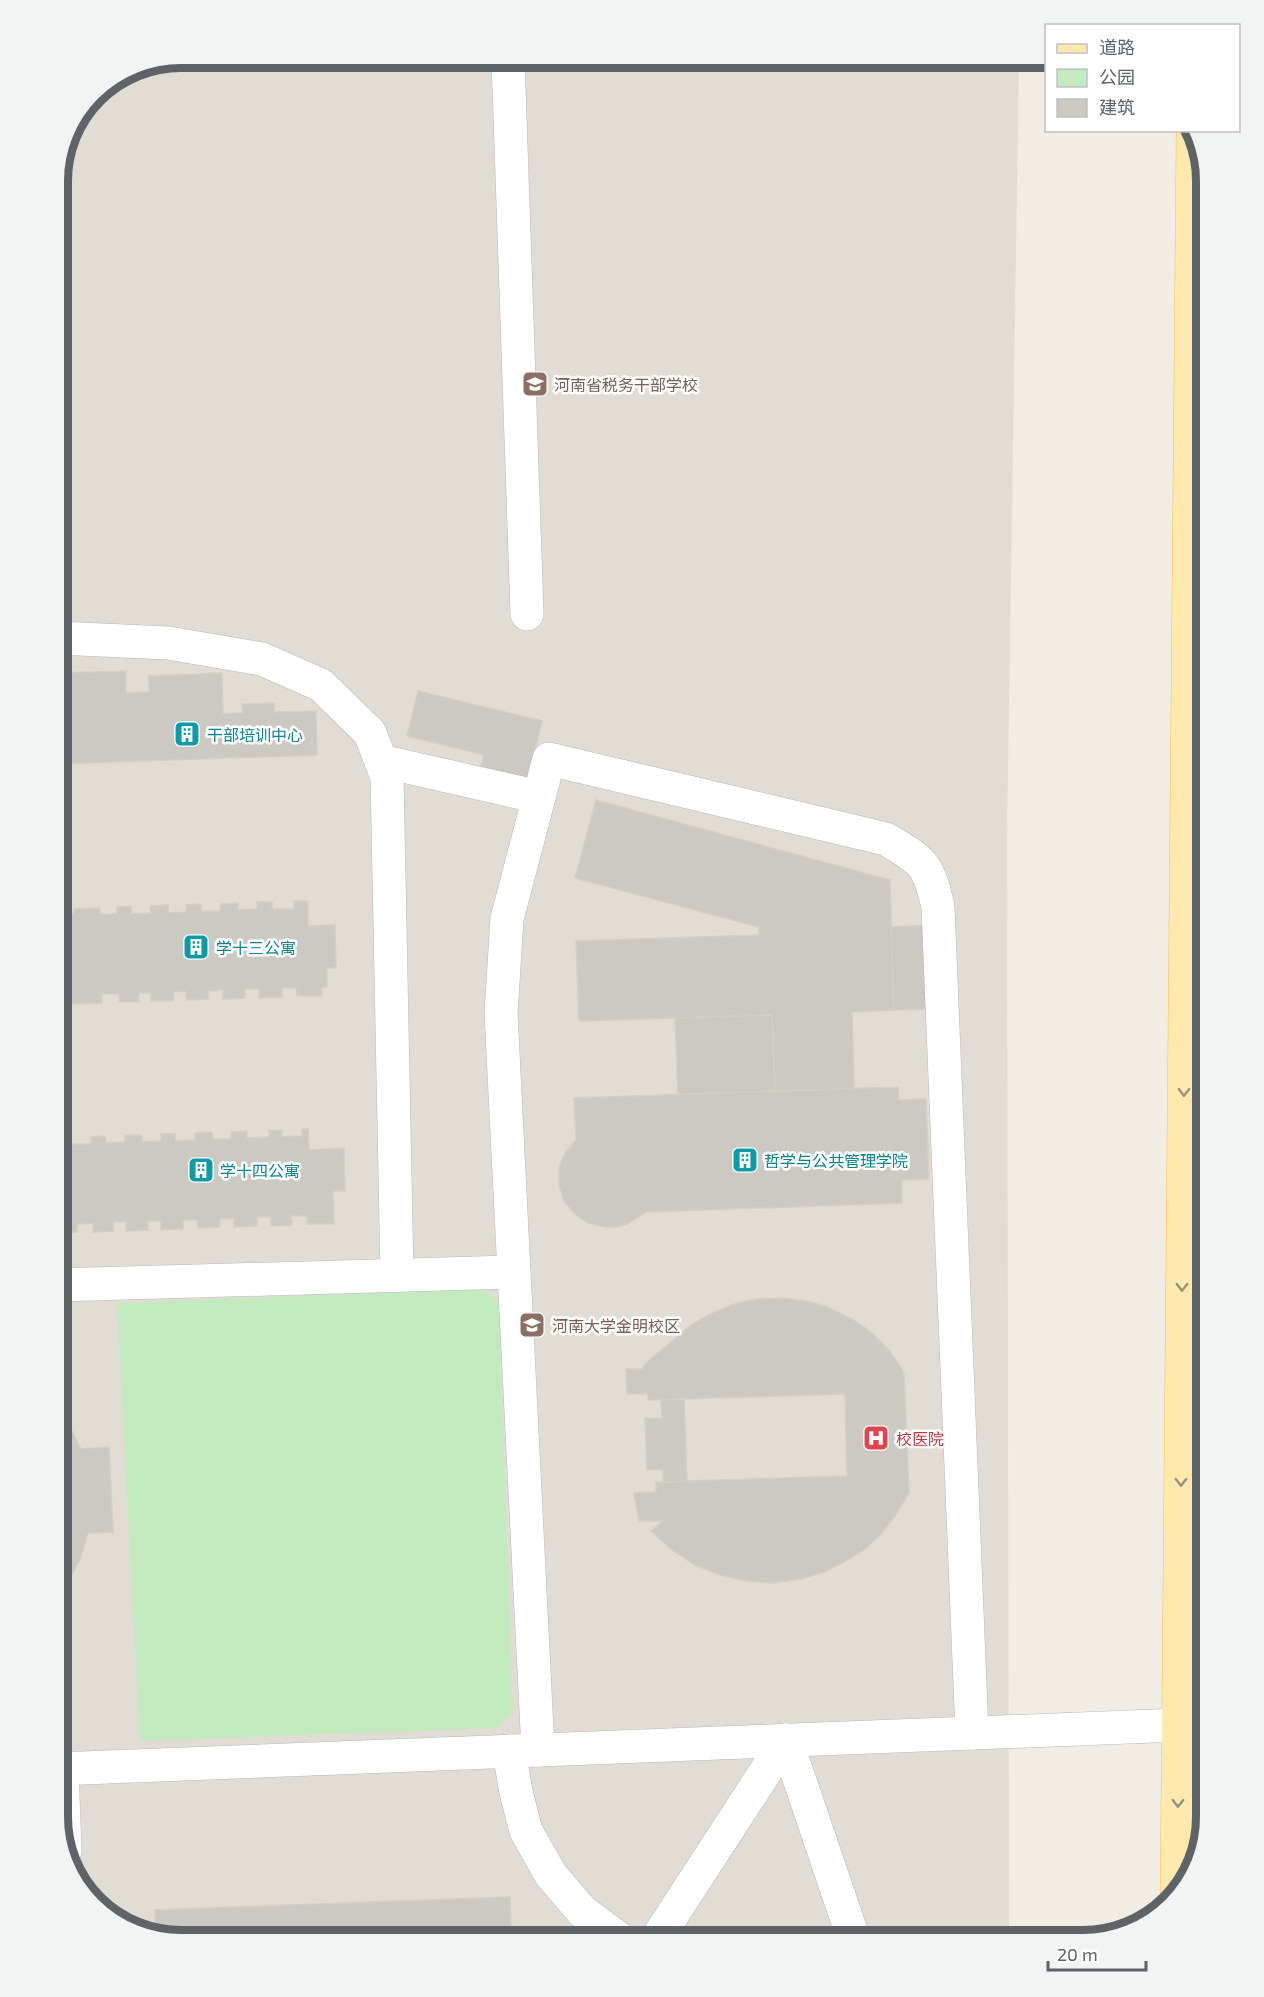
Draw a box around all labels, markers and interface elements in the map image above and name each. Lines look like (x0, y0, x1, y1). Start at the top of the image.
legend (1045, 24, 1240, 132)
text: 道路 (1099, 36, 1135, 58)
text: 公园 (1099, 66, 1135, 88)
text: 建筑 (1099, 96, 1135, 118)
school or university icon: 河南省税务干部学校 (520, 369, 550, 399)
place label: 河南省税务干部学校 (554, 375, 698, 394)
building icon: 干部培训中心 (172, 719, 202, 749)
place label: 干部培训中心 (207, 725, 303, 744)
building icon: 学十三公寓 (181, 932, 211, 962)
place label: 学十三公寓 (216, 938, 296, 957)
one-way arrow (1178, 1087, 1190, 1096)
building icon: 哲学与公共管理学院 (730, 1145, 760, 1175)
place label: 哲学与公共管理学院 (764, 1151, 908, 1170)
building icon: 学十四公寓 (186, 1155, 216, 1185)
place label: 学十四公寓 (220, 1161, 300, 1180)
one-way arrow (1176, 1282, 1188, 1291)
school or university icon: 河南大学金明校区 (517, 1310, 547, 1340)
place label: 河南大学金明校区 (552, 1316, 680, 1335)
hospital icon: 校医院 (861, 1423, 891, 1453)
place label: 校医院 (896, 1429, 944, 1448)
one-way arrow (1175, 1477, 1187, 1486)
one-way arrow (1172, 1798, 1184, 1807)
scale bar (1048, 1934, 1146, 1972)
text: 20 m (1057, 1943, 1098, 1965)

